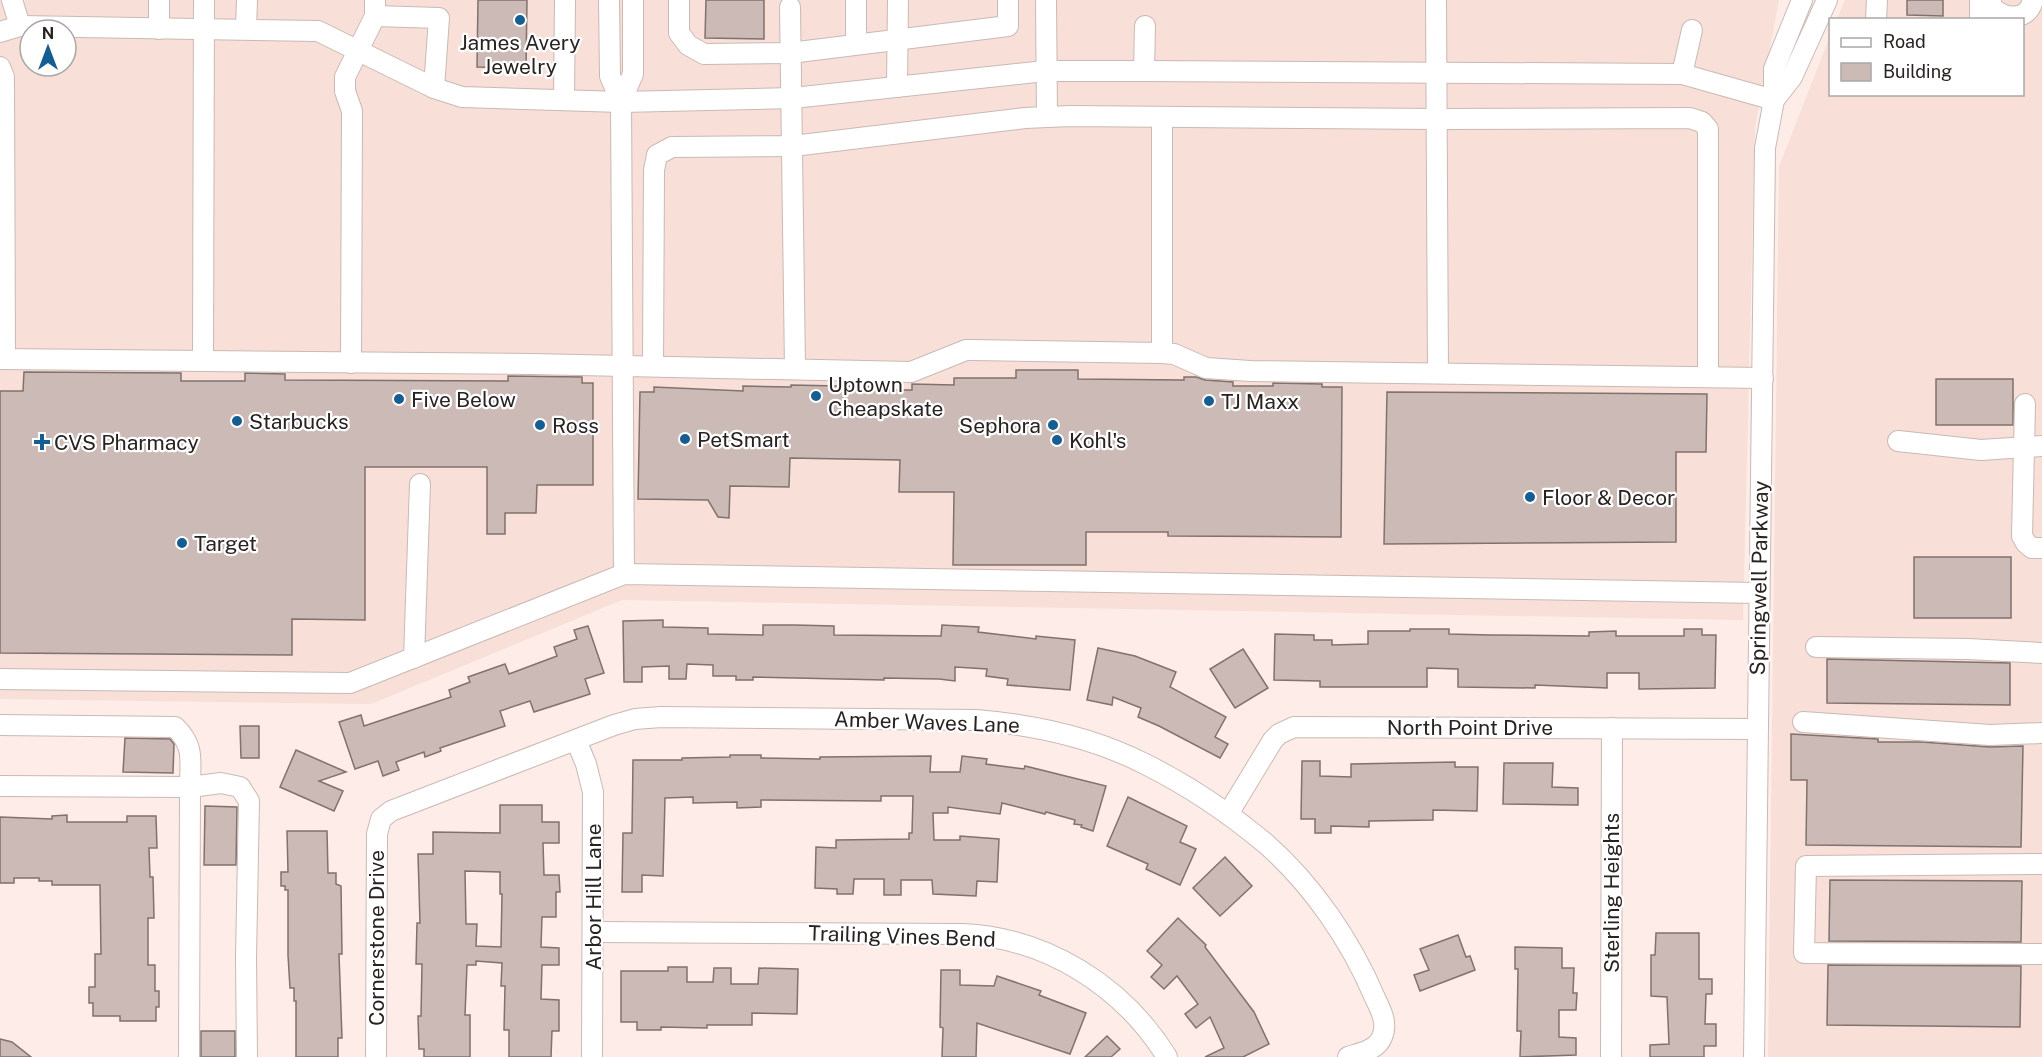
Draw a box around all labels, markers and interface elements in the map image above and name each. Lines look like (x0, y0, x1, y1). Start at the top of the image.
marker: James Avery Jewelry (513, 13, 527, 27)
north arrow (18, 18, 78, 78)
legend (1829, 18, 2024, 96)
text: N (42, 24, 54, 43)
place label: James Avery Jewelry (459, 30, 581, 79)
text: Road (1883, 31, 1926, 52)
text: Building (1883, 61, 1952, 82)
place label: Uptown Cheapskate (828, 372, 943, 421)
place label: Five Below (411, 387, 516, 412)
marker: Uptown Cheapskate (809, 389, 823, 403)
place label: TJ Maxx (1221, 389, 1299, 414)
marker: Five Below (392, 392, 406, 406)
marker: TJ Maxx (1202, 394, 1216, 408)
place label: Starbucks (249, 409, 349, 434)
place label: Ross (552, 413, 599, 438)
place label: Sephora (959, 413, 1041, 438)
marker: Starbucks (230, 414, 244, 428)
marker: Ross (533, 418, 547, 432)
marker: Sephora (1046, 418, 1060, 432)
place label: PetSmart (697, 427, 790, 452)
place label: Kohl's (1069, 428, 1126, 453)
place label: CVS Pharmacy (54, 430, 199, 455)
marker: PetSmart (678, 432, 692, 446)
marker: Kohl's (1050, 433, 1064, 447)
marker: CVS Pharmacy (35, 435, 49, 449)
street label: Springwell Parkway (1745, 480, 1773, 676)
place label: Floor & Decor (1542, 485, 1675, 510)
marker: Floor & Decor (1523, 490, 1537, 504)
place label: Target (194, 531, 257, 556)
marker: Target (175, 536, 189, 550)
street label: Amber Waves Lane (834, 706, 1020, 738)
street label: North Point Drive (1387, 715, 1553, 740)
street label: Sterling Heights (1599, 813, 1624, 973)
street label: Arbor Hill Lane (581, 823, 606, 971)
street label: Cornerstone Drive (364, 850, 389, 1026)
street label: Trailing Vines Bend (808, 920, 996, 952)

